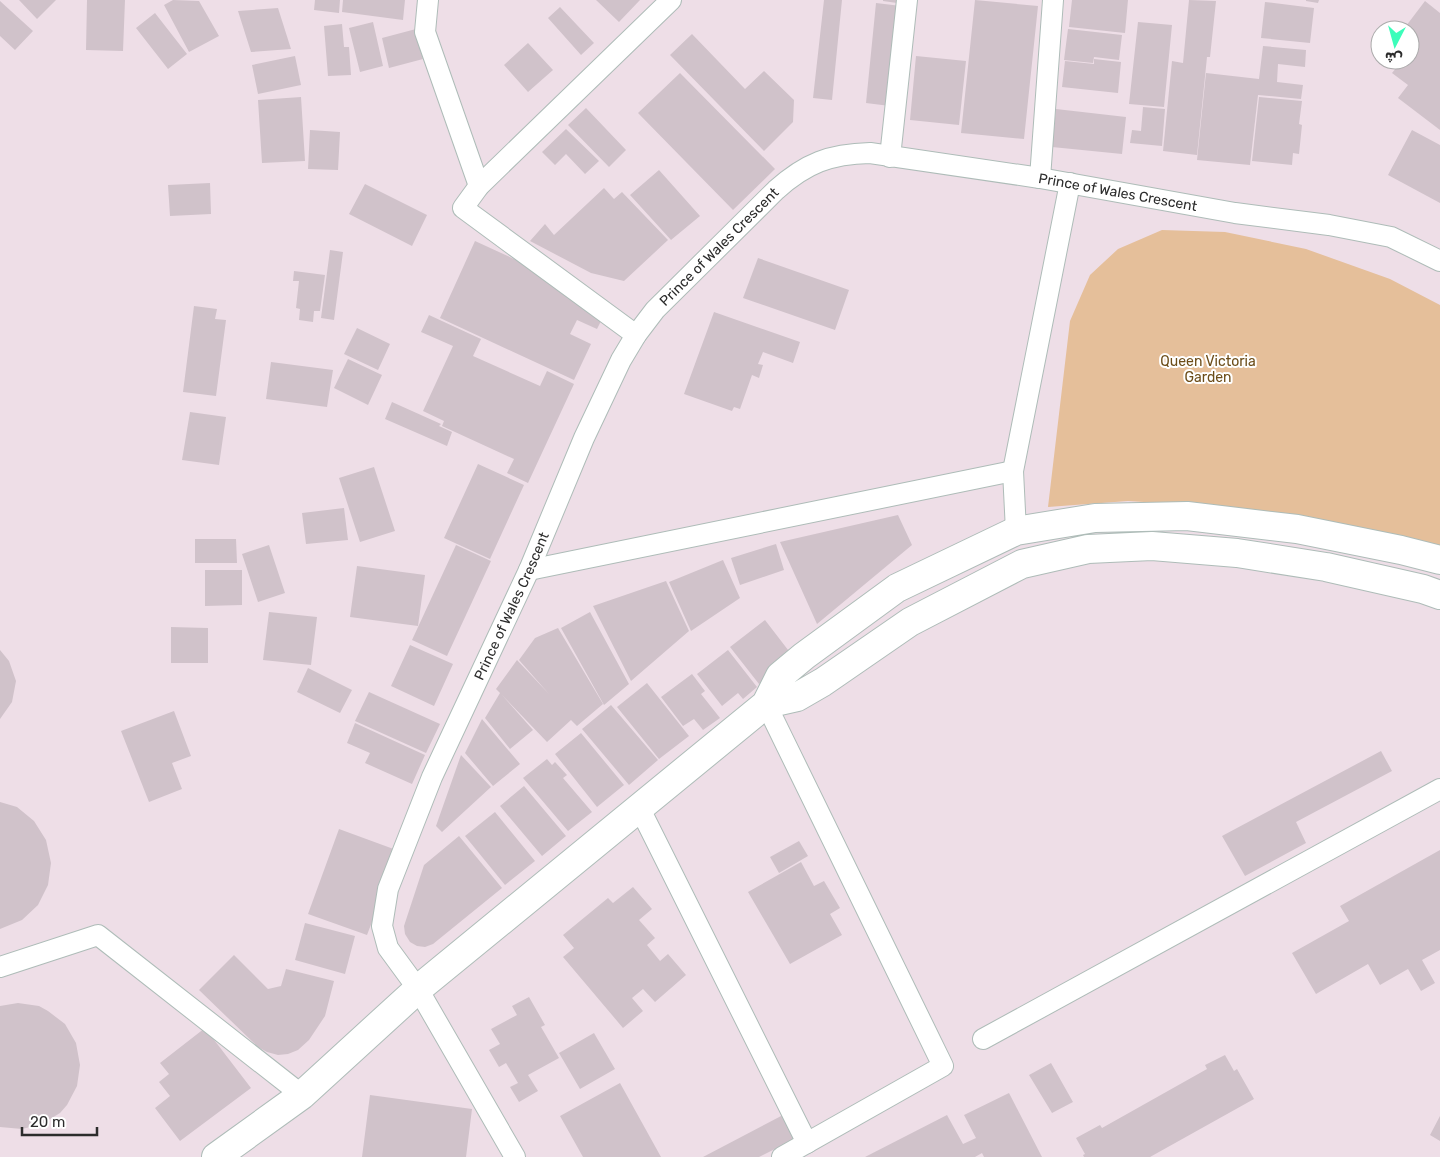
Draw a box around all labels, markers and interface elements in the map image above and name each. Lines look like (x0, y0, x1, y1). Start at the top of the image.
north arrow (1370, 20, 1420, 70)
text: ش (1384, 48, 1403, 67)
street label: Prince of Wales Crescent (1037, 170, 1199, 215)
street label: Prince of Wales Crescent (656, 184, 783, 310)
park label: Queen Victoria Garden (1160, 353, 1256, 386)
street label: Prince of Wales Crescent (471, 529, 553, 683)
scale bar (22, 1104, 98, 1136)
text: 20 m (30, 1113, 65, 1131)

